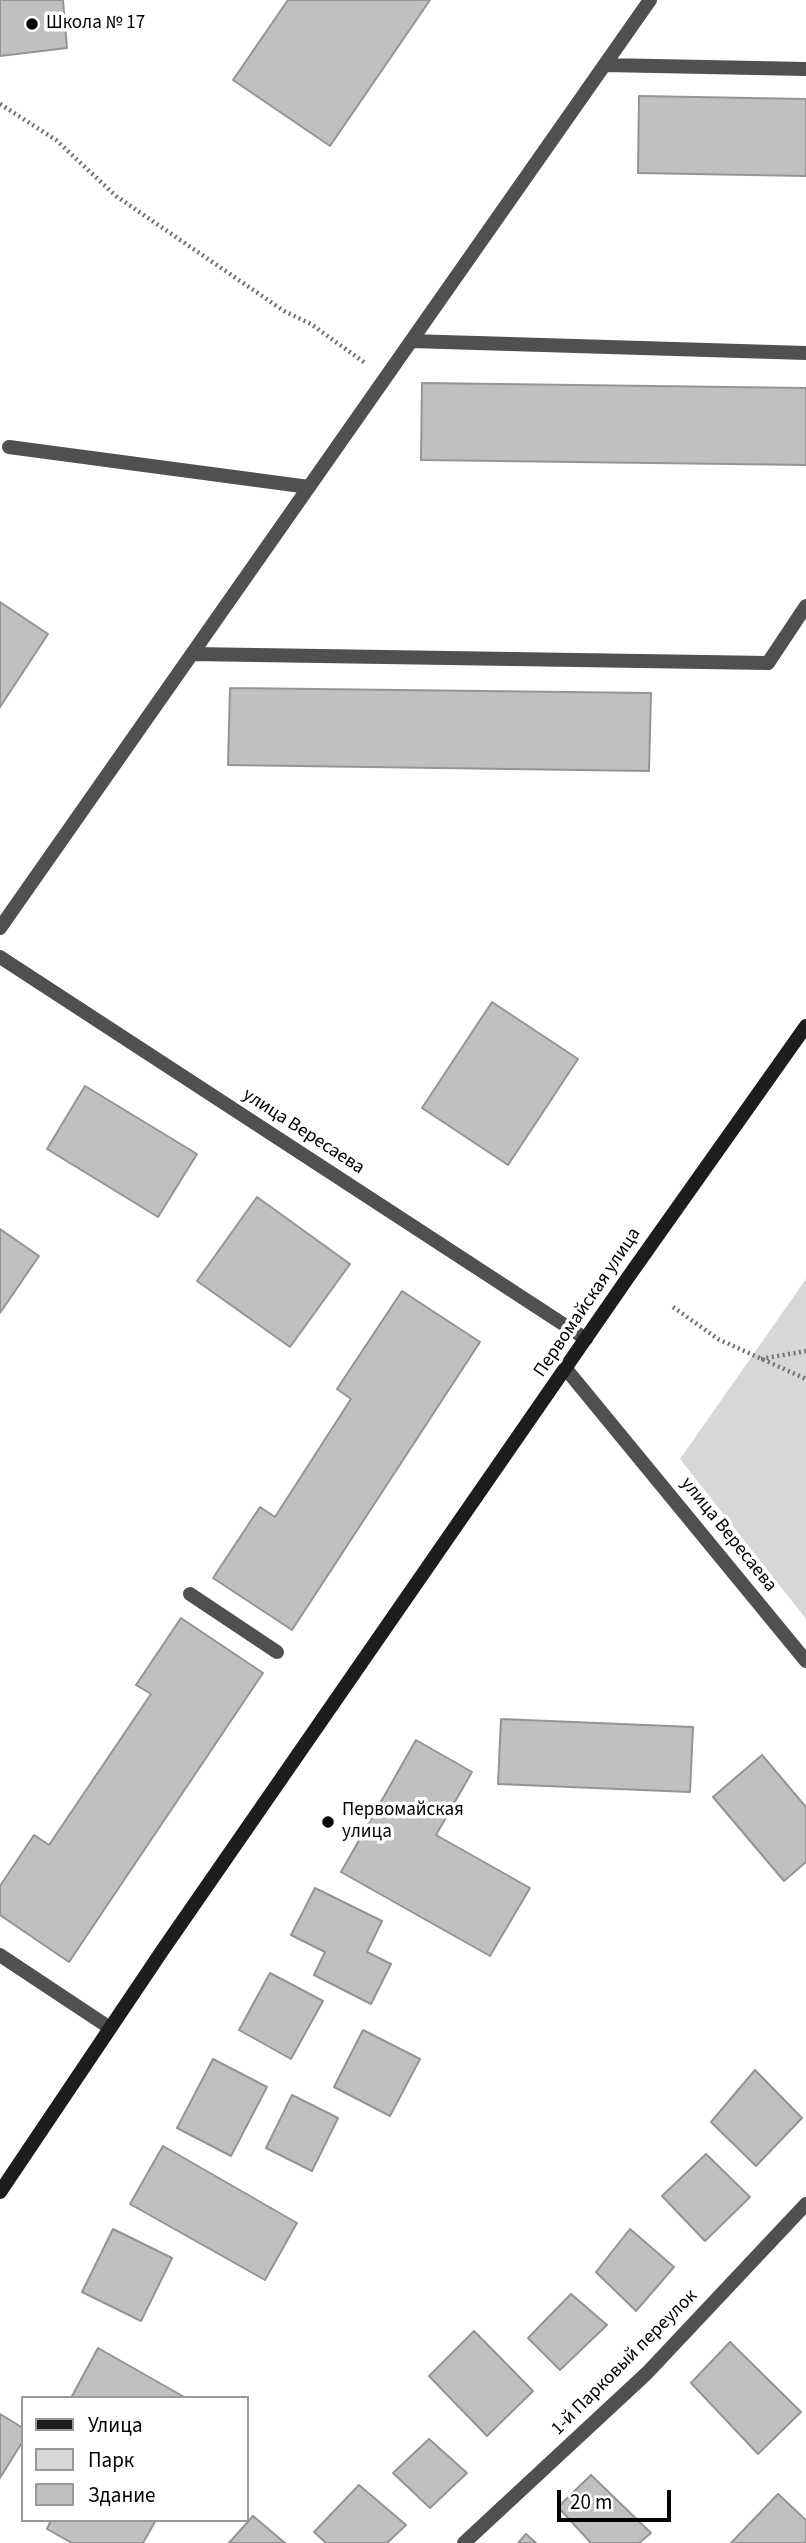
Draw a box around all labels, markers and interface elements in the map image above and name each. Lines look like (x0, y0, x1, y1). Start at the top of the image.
place label: Школа № 17 (46, 13, 145, 35)
marker: Школа № 17 (24, 16, 40, 32)
street label: улица Вересаева (238, 1084, 368, 1180)
street label: Первомайская улица (530, 1224, 646, 1382)
street label: улица Вересаева (675, 1473, 781, 1597)
place label: Первомайская улица (342, 1800, 464, 1844)
marker: Первомайская улица (320, 1814, 336, 1830)
street label: 1-й Парковый переулок (547, 2285, 703, 2441)
legend (21, 2396, 248, 2522)
text: Улица (88, 2410, 143, 2440)
text: Парк (88, 2445, 134, 2475)
scale bar (561, 2476, 675, 2520)
text: Здание (88, 2480, 156, 2510)
text: 20 m (570, 2487, 612, 2517)

